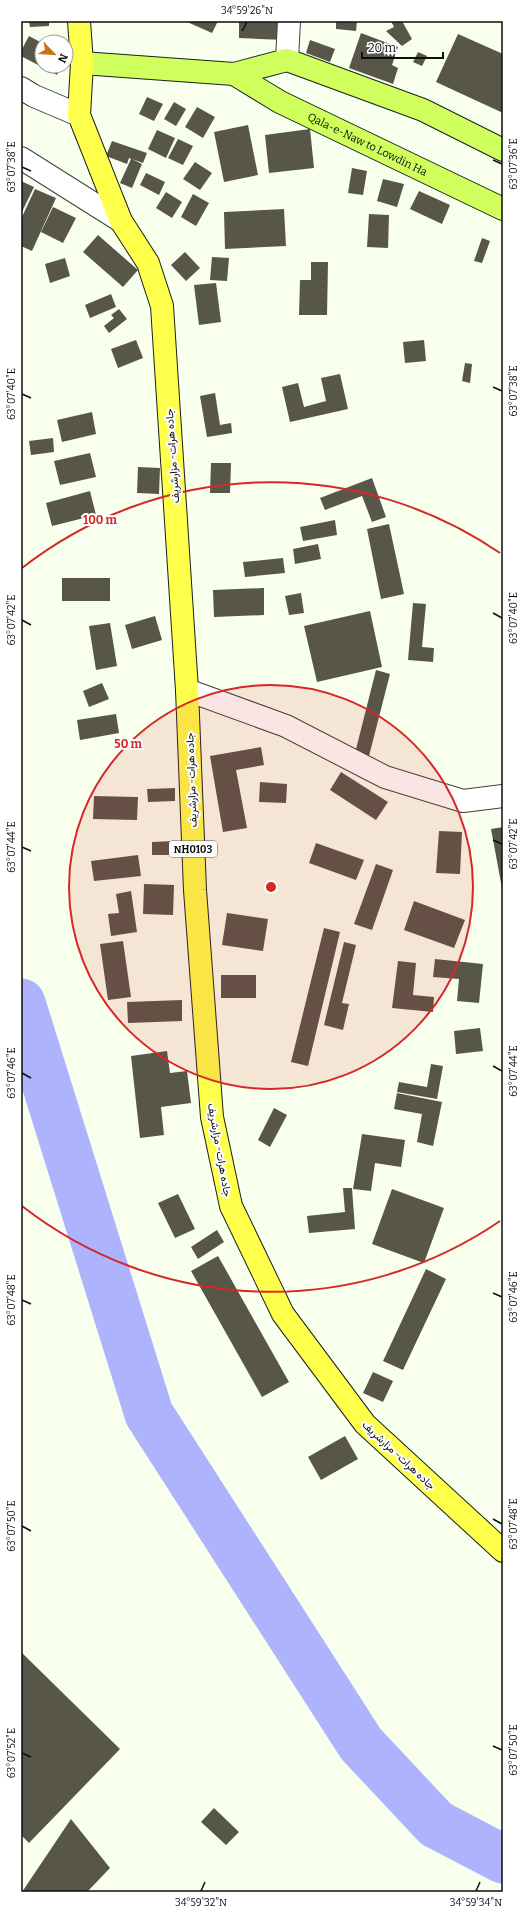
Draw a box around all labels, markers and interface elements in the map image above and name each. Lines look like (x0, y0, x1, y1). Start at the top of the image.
text: 34°59'26"N (221, 5, 273, 17)
north arrow (34, 34, 74, 74)
scale bar (362, 34, 443, 60)
text: 20 m (368, 41, 397, 55)
text: N (55, 51, 70, 65)
street label: Qala-e-Naw to Lowdin Ha (305, 110, 429, 179)
text: 63°07'36"E (508, 138, 520, 190)
text: 63°07'38"E (6, 141, 18, 193)
text: 63°07'38"E (508, 365, 520, 417)
text: 63°07'40"E (6, 368, 18, 420)
street label: جاده هرات- مزارشریف (163, 408, 182, 504)
text: 100 m (83, 513, 118, 527)
text: 63°07'40"E (508, 592, 520, 644)
text: 63°07'42"E (6, 595, 18, 646)
street label: جاده هرات- مزارشریف (183, 732, 200, 828)
text: 50 m (114, 737, 142, 751)
text: 63°07'42"E (508, 819, 520, 870)
text: 63°07'44"E (6, 821, 18, 873)
road number: NH0103 (169, 841, 217, 857)
centre of rings (264, 880, 278, 894)
text: 63°07'44"E (508, 1045, 520, 1097)
text: 63°07'46"E (6, 1047, 18, 1099)
street label: جاده هرات- مزارشریف (205, 1102, 234, 1198)
text: 63°07'46"E (508, 1271, 520, 1323)
text: 63°07'48"E (6, 1274, 18, 1326)
street label: جاده هرات- مزارشریف (360, 1418, 438, 1492)
text: 63°07'48"E (508, 1498, 520, 1550)
text: 63°07'50"E (6, 1500, 18, 1552)
text: 63°07'50"E (508, 1724, 520, 1776)
text: 63°07'52"E (6, 1728, 18, 1778)
text: 34°59'32"N (175, 1897, 227, 1909)
text: 34°59'34"N (450, 1897, 502, 1909)

